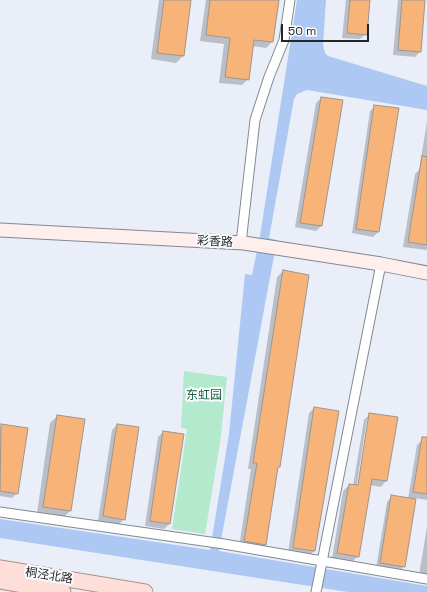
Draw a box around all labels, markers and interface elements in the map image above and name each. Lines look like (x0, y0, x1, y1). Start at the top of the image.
scale bar (283, 16, 371, 42)
text: 50 m (288, 23, 316, 39)
street label: 彩香路 (197, 234, 233, 250)
park label: 东虹园 (186, 389, 222, 403)
street label: 桐泾北路 (24, 565, 74, 587)

